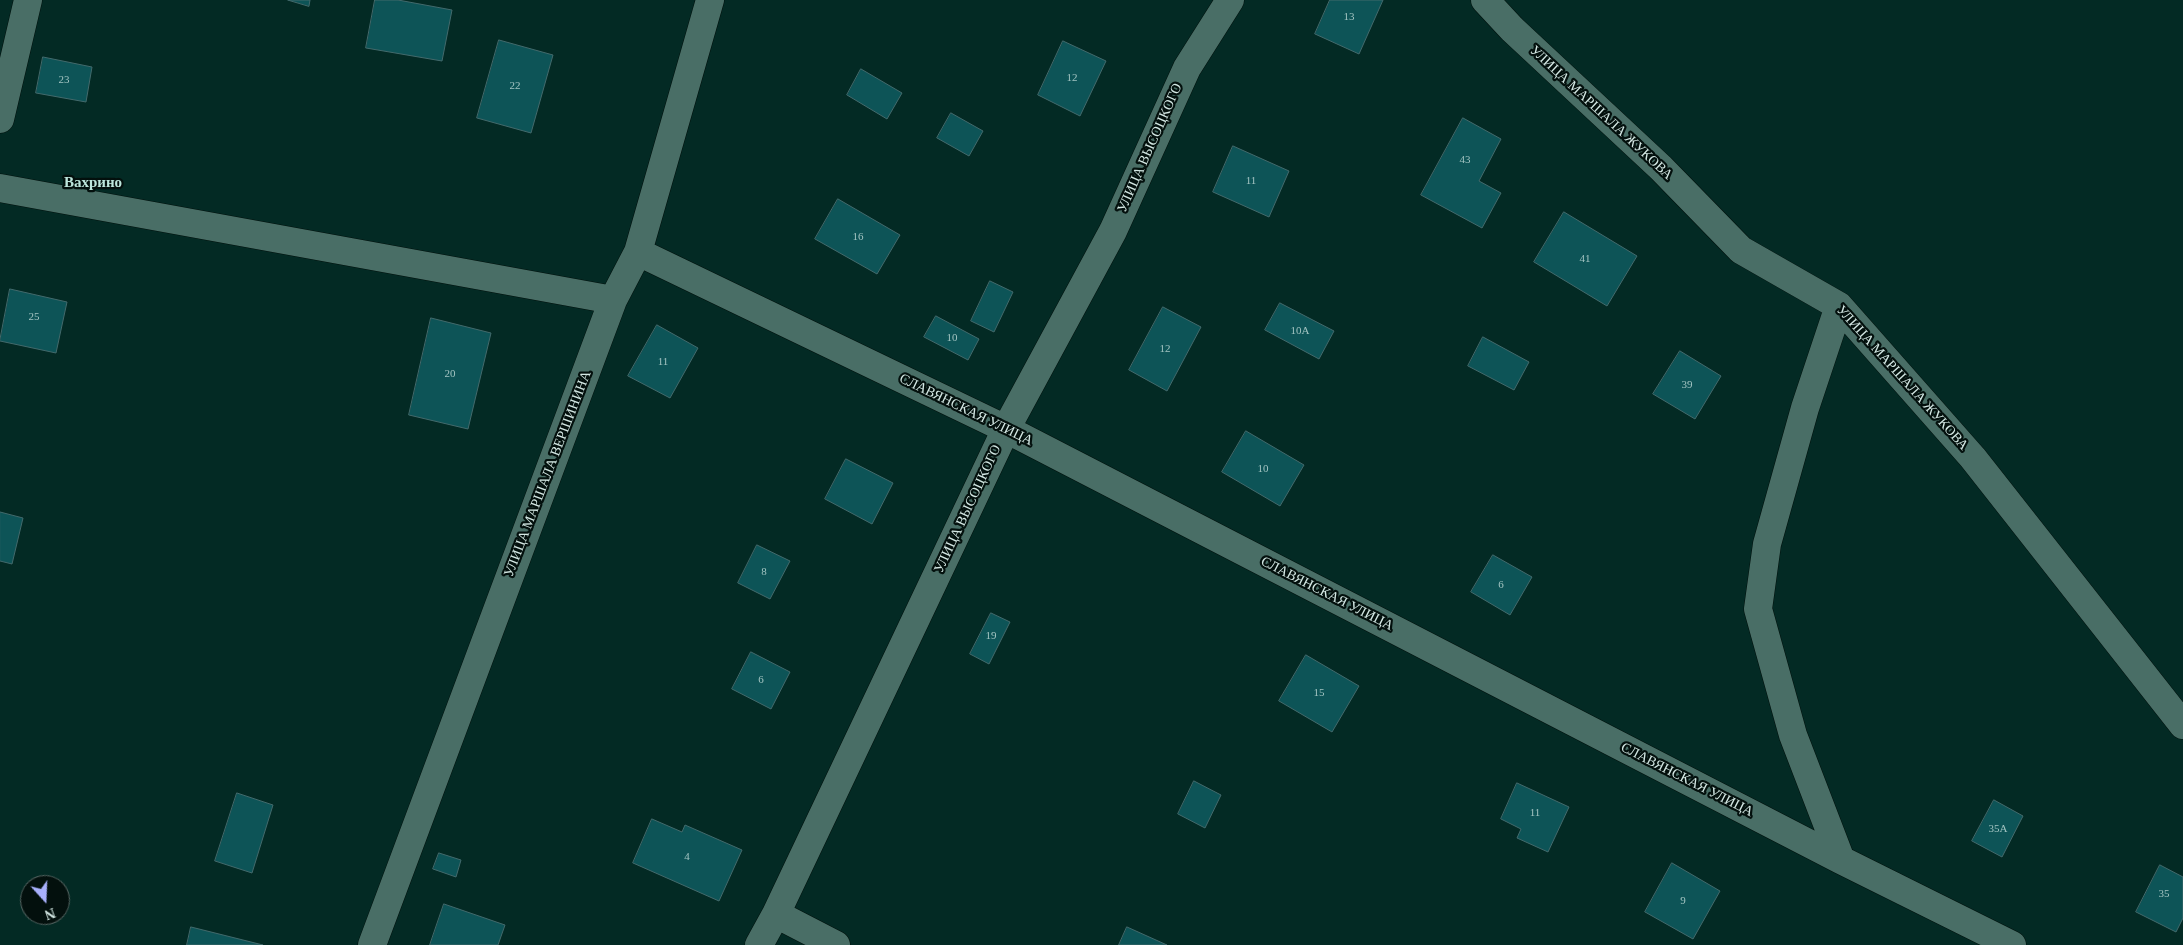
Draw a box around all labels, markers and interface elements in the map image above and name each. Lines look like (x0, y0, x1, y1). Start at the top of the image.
house number: 13 (1344, 10, 1355, 24)
street label: УЛИЦА МАРШАЛА ЖУКОВА (1526, 42, 1676, 184)
house number: 12 (1066, 71, 1078, 85)
house number: 23 (59, 73, 70, 87)
house number: 22 (510, 79, 520, 93)
street label: УЛИЦА ВЫСОЦКОГО (1114, 81, 1186, 215)
house number: 43 (1460, 153, 1470, 167)
district label: Вахрино (64, 174, 122, 192)
house number: 11 (1246, 174, 1256, 188)
house number: 16 (852, 230, 864, 244)
house number: 41 (1580, 252, 1590, 266)
street label: УЛИЦА МАРШАЛА ЖУКОВА (1832, 302, 1972, 454)
house number: 25 (28, 310, 40, 324)
house number: 10А (1291, 324, 1309, 338)
house number: 10 (946, 331, 958, 345)
house number: 12 (1160, 342, 1170, 356)
house number: 11 (658, 355, 668, 369)
house number: 20 (444, 367, 456, 381)
street label: УЛИЦА МАРШАЛА ВЕРШИНИНА (501, 368, 595, 580)
street label: СЛАВЯНСКАЯ УЛИЦА (896, 370, 1036, 450)
house number: 39 (1681, 378, 1692, 392)
street label: УЛИЦА ВЫСОЦКОГО (931, 442, 1005, 576)
house number: 10 (1258, 462, 1268, 476)
street label: СЛАВЯНСКАЯ УЛИЦА (1258, 553, 1396, 635)
house number: 8 (761, 565, 767, 579)
house number: 6 (1498, 578, 1504, 592)
house number: 19 (986, 629, 996, 643)
house number: 6 (758, 673, 764, 687)
house number: 15 (1314, 686, 1325, 700)
street label: СЛАВЯНСКАЯ УЛИЦА (1618, 739, 1756, 821)
house number: 11 (1530, 806, 1540, 820)
house number: 35А (1989, 822, 2007, 836)
house number: 4 (684, 850, 690, 864)
north arrow (20, 875, 70, 925)
house number: 35 (2158, 887, 2170, 901)
house number: 9 (1680, 894, 1686, 908)
text: N (43, 905, 57, 922)

